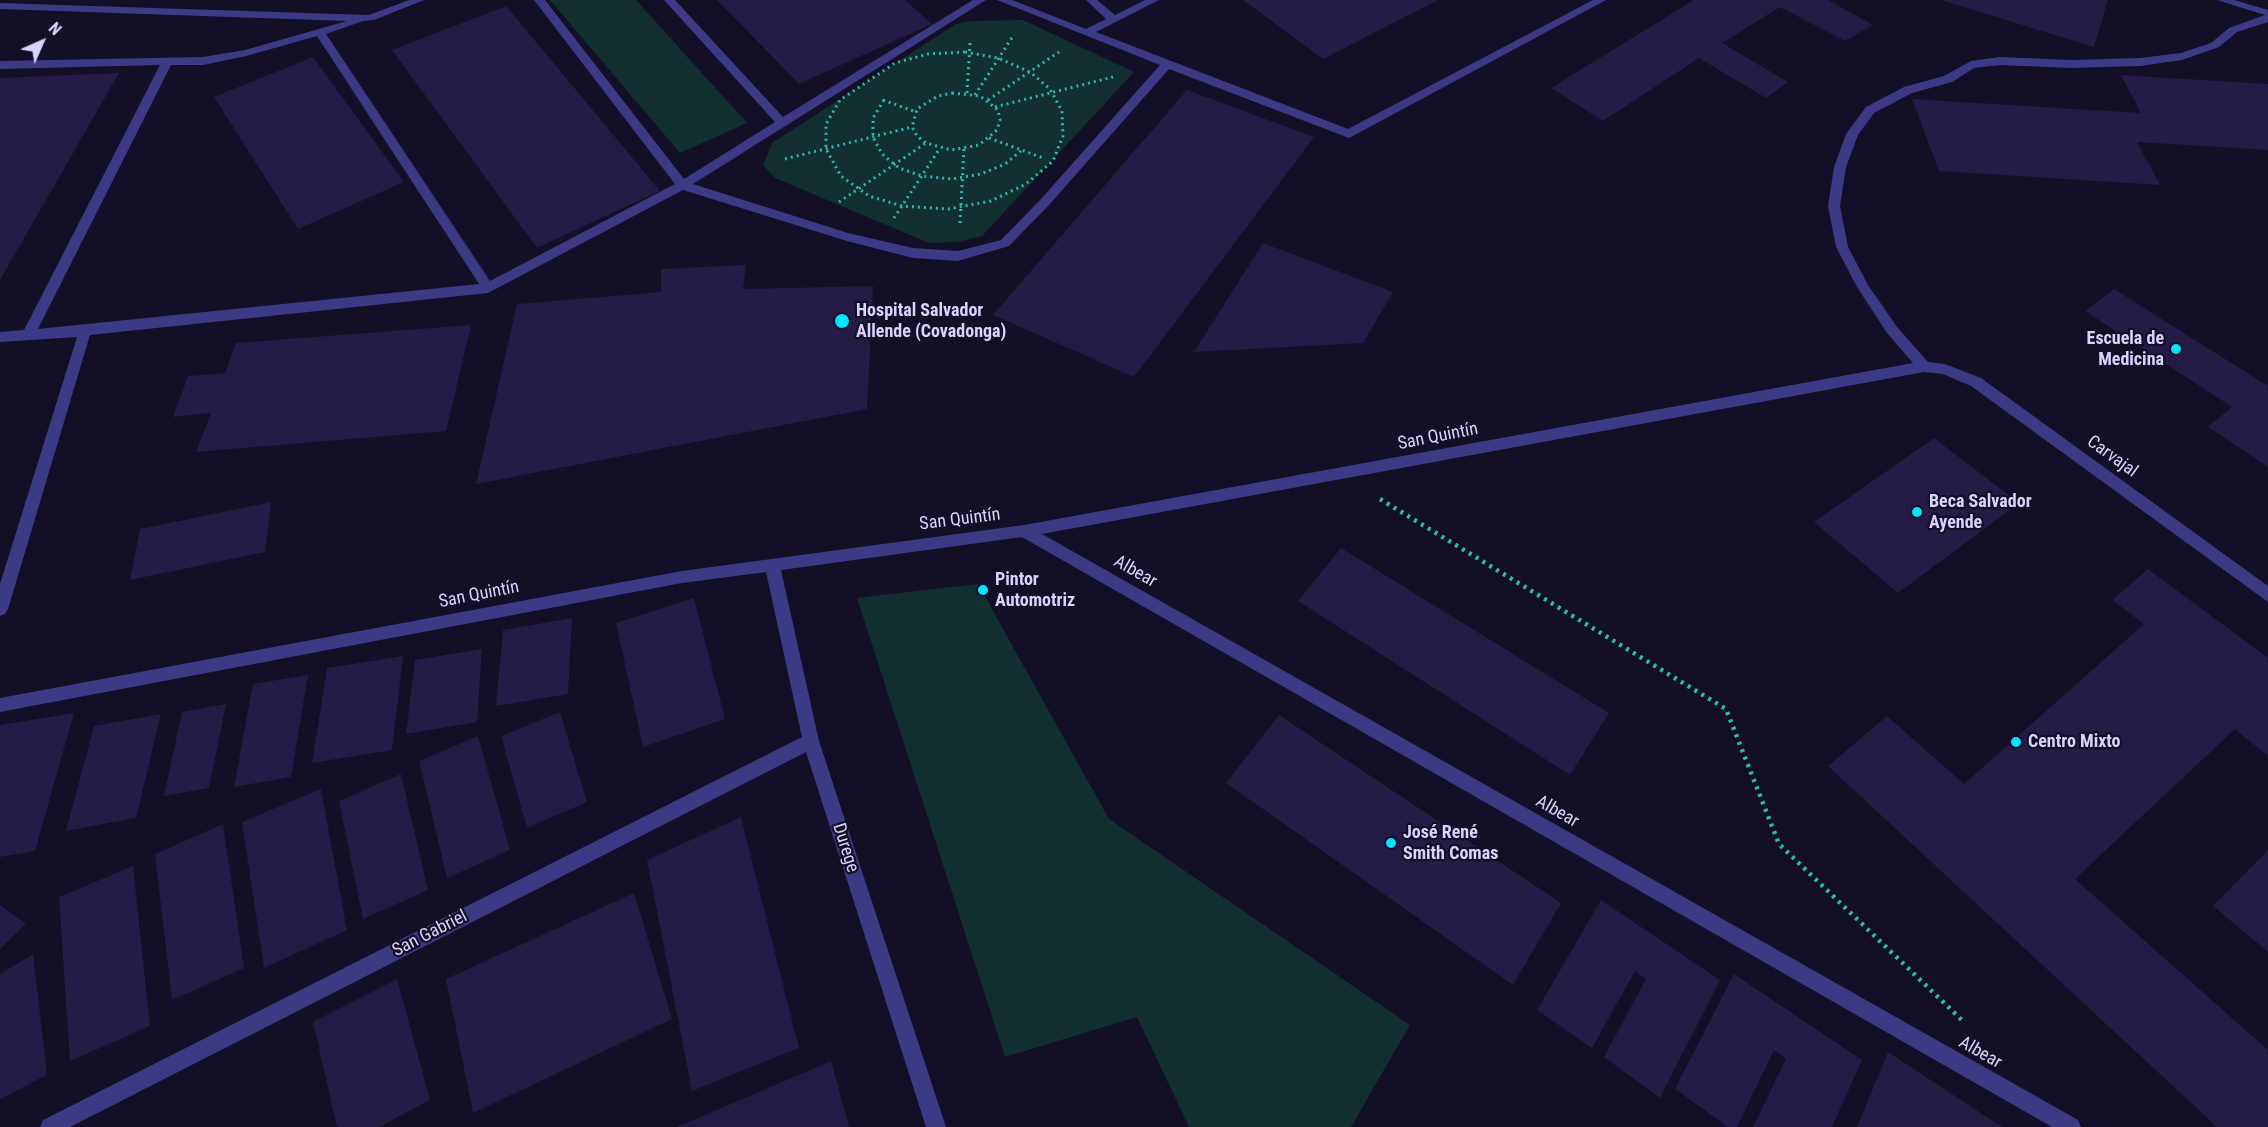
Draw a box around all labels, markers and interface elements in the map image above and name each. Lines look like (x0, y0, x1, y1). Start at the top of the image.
north arrow (12, 12, 72, 72)
text: N (45, 19, 65, 39)
place label: Hospital Salvador Allende (Covadonga) (856, 300, 1006, 342)
marker: Hospital Salvador Allende (Covadonga) (833, 312, 851, 330)
place label: Escuela de Medicina (2087, 328, 2164, 370)
marker: Escuela de Medicina (2169, 342, 2183, 356)
street label: San Quintín (1396, 419, 1480, 455)
street label: Carvajal (2082, 431, 2142, 483)
place label: Beca Salvador Ayende (1929, 491, 2032, 534)
street label: San Quintín (918, 504, 1002, 536)
marker: Beca Salvador Ayende (1910, 505, 1924, 519)
street label: Albear (1110, 551, 1160, 593)
place label: Pintor Automotriz (995, 569, 1075, 612)
street label: San Quintín (437, 577, 521, 613)
marker: Pintor Automotriz (976, 583, 990, 597)
place label: Centro Mixto (2028, 731, 2121, 753)
marker: Centro Mixto (2009, 735, 2023, 749)
street label: Albear (1532, 791, 1582, 833)
street label: Durege (827, 821, 863, 875)
place label: José René Smith Comas (1403, 822, 1498, 864)
marker: José René Smith Comas (1384, 836, 1398, 850)
street label: San Gabriel (389, 906, 471, 962)
street label: Albear (1955, 1032, 2005, 1074)

